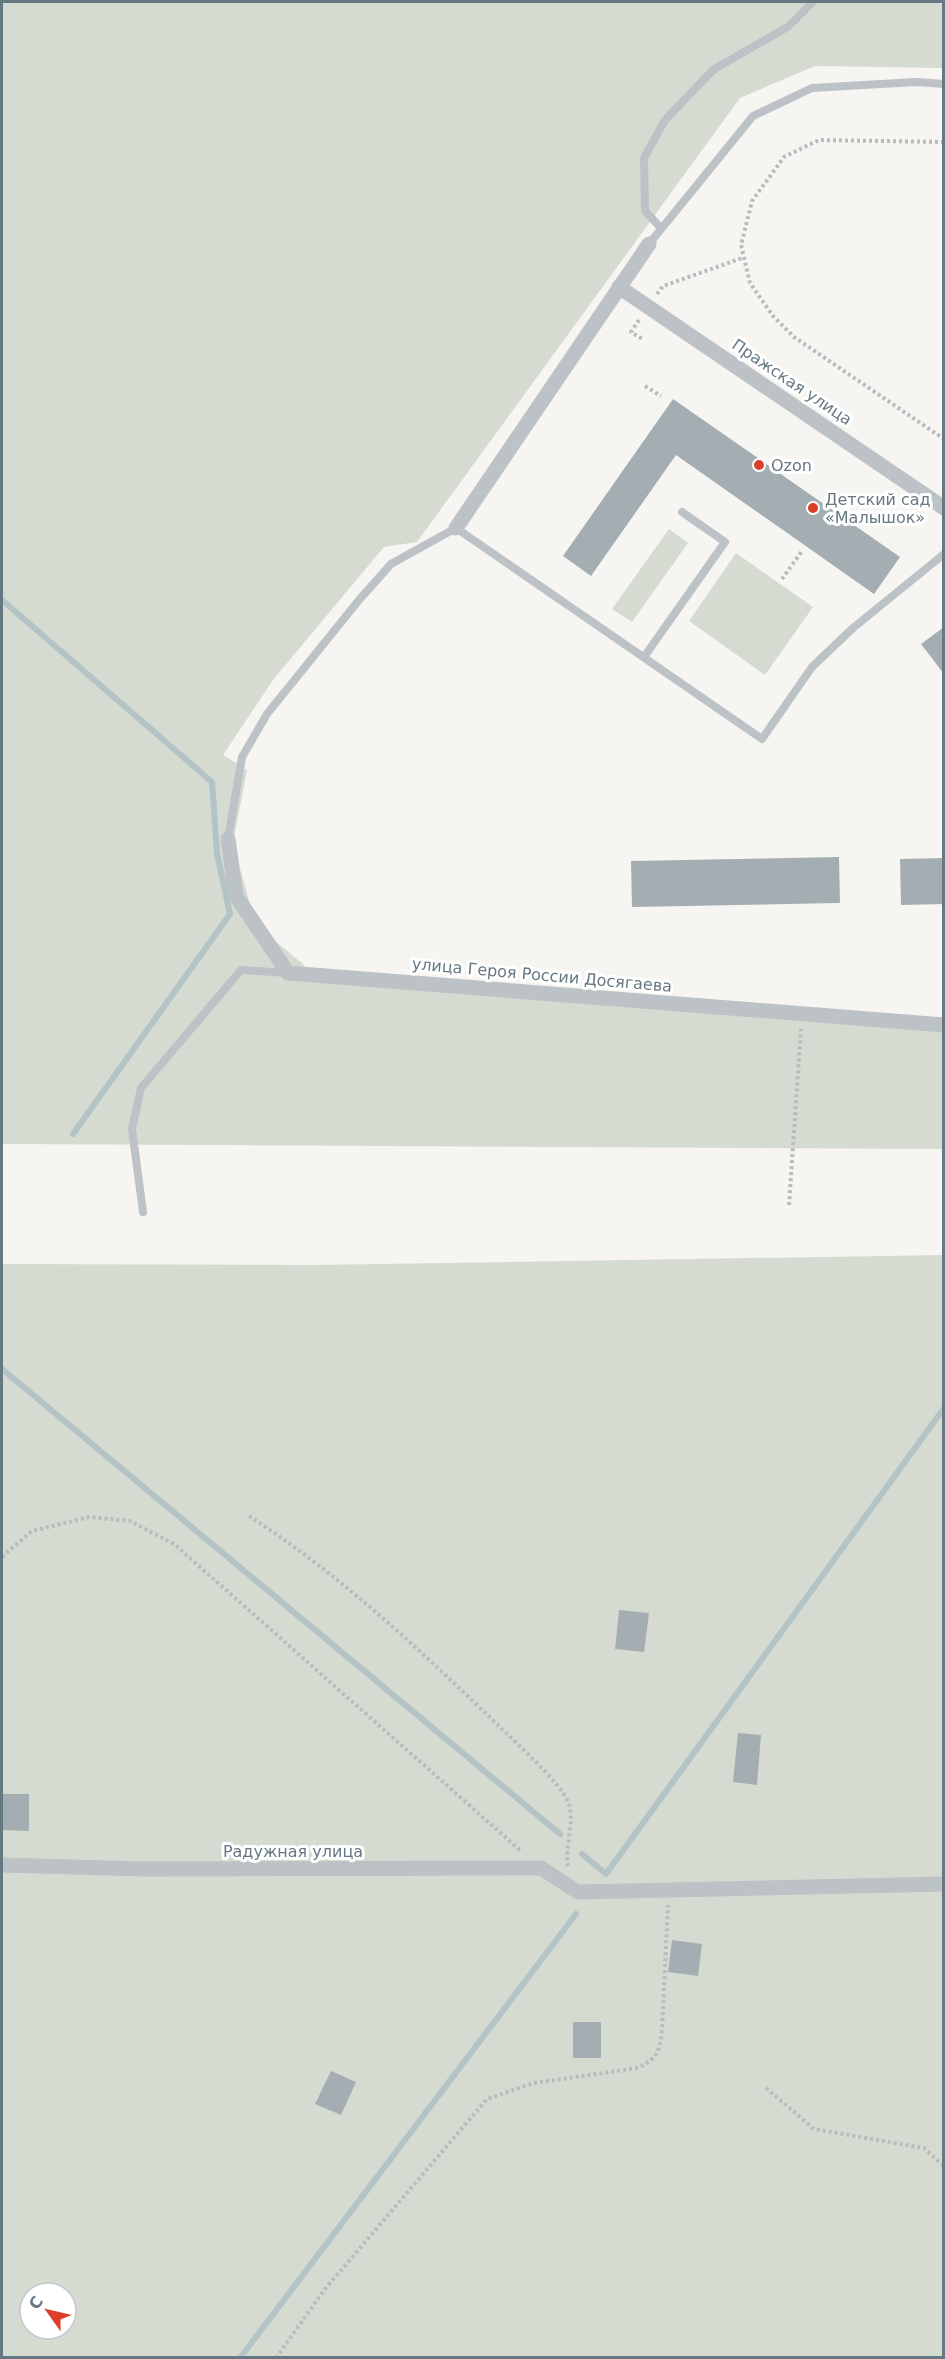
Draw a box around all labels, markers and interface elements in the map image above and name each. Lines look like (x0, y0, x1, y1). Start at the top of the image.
street label: Пражская улица (729, 335, 855, 429)
place label: Ozon (771, 456, 812, 475)
marker: Ozon (752, 458, 766, 472)
place label: Детский сад «Малышок» (825, 490, 931, 527)
marker: Детский сад «Малышок» (806, 501, 820, 515)
street label: улица Героя России Досягаева (411, 954, 673, 996)
street label: Радужная улица (223, 1842, 363, 1861)
north arrow (18, 2281, 78, 2341)
text: С (25, 2293, 47, 2313)

